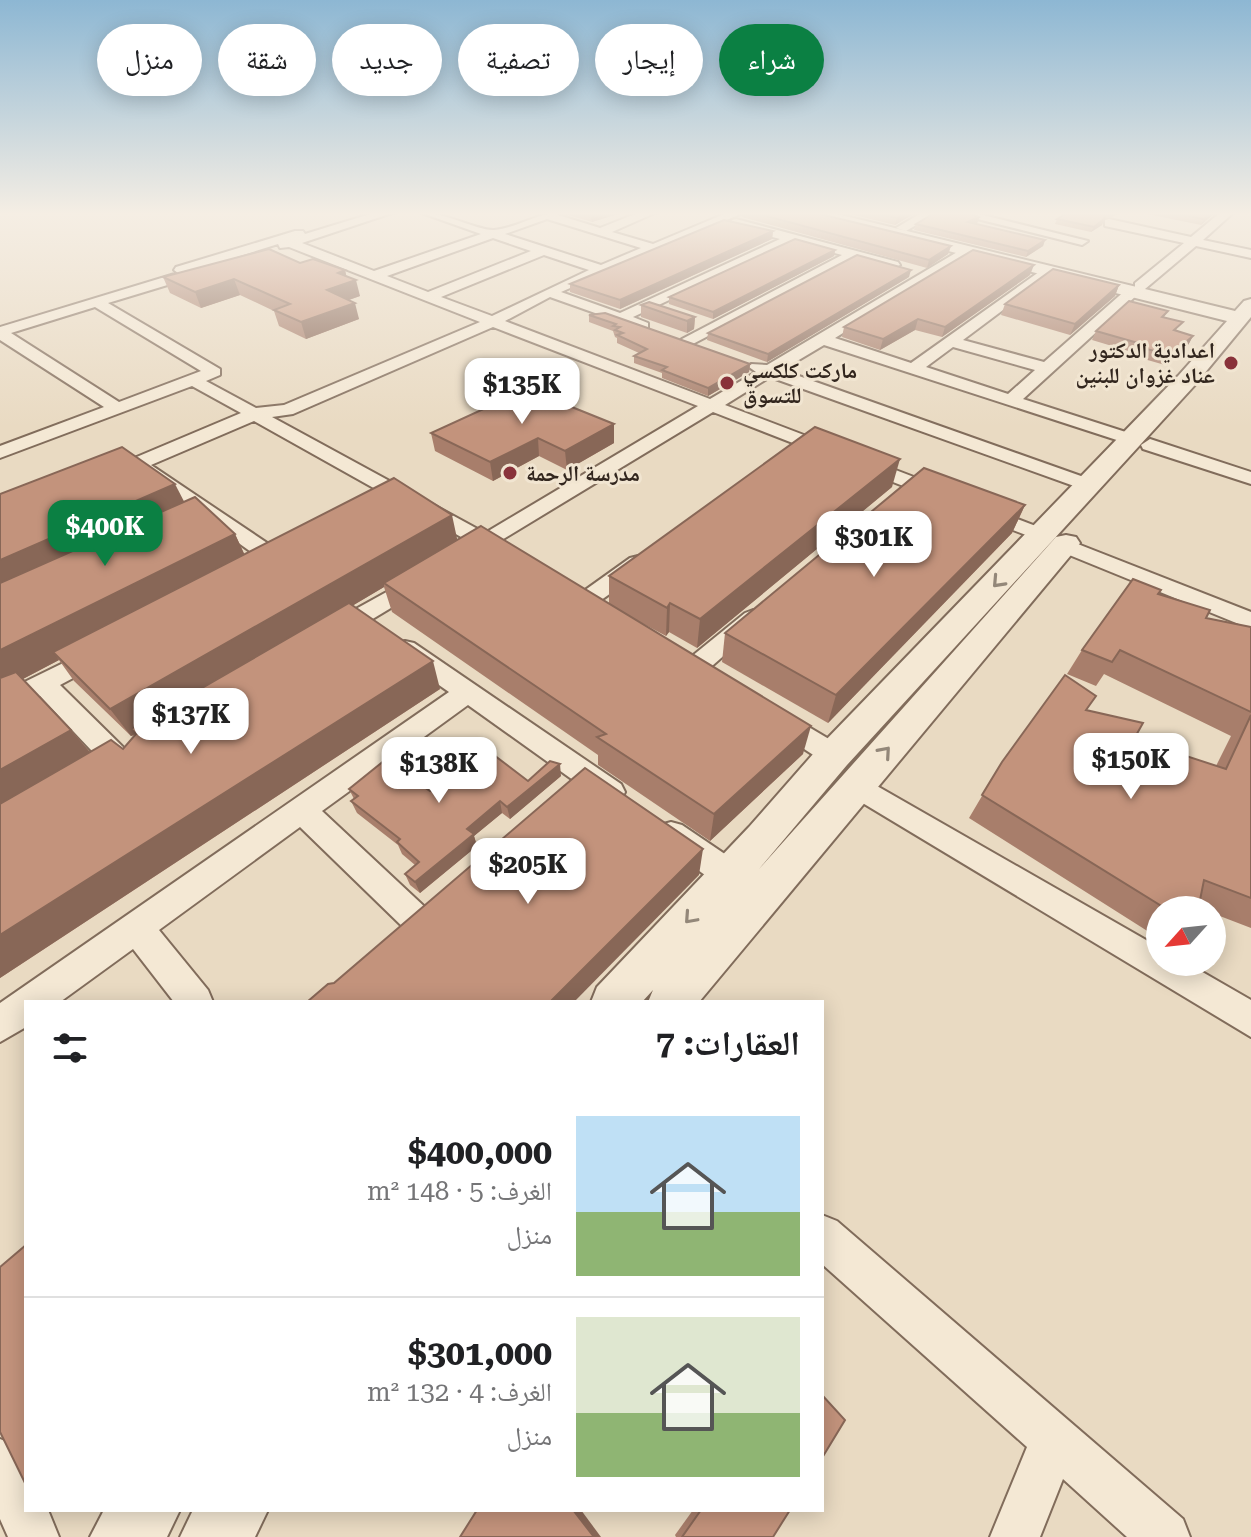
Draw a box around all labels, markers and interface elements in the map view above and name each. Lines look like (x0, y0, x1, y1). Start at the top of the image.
chip: منزل (97, 24, 202, 96)
chip: شقة (218, 24, 316, 96)
chip: جديد (332, 24, 442, 96)
chip: تصفية (458, 24, 579, 96)
chip: إيجار (595, 24, 703, 96)
chip: شراء (719, 24, 824, 96)
place label: اعدادية الدكتور عناد غزوان للبنين (1076, 338, 1215, 389)
marker: اعدادية الدكتور عناد غزوان للبنين (1222, 354, 1240, 372)
pin: $135K (466, 358, 578, 426)
place label: ماركت كلكسي للتسوق (743, 358, 857, 409)
text: $135K (483, 369, 561, 399)
marker: ماركت كلكسي للتسوق (718, 374, 736, 392)
place label: مدرسة الرحمة (526, 461, 640, 486)
marker: مدرسة الرحمة (501, 464, 519, 482)
pin: $400K (49, 500, 161, 568)
text: $400K (66, 511, 144, 541)
pin: $301K (818, 511, 930, 579)
text: $301K (835, 522, 913, 552)
one-way arrow (992, 573, 1007, 587)
pin: $137K (135, 688, 247, 756)
text: $137K (152, 699, 230, 729)
pin: $150K (1075, 733, 1187, 801)
pin: $138K (383, 737, 495, 805)
text: $150K (1092, 744, 1170, 774)
one-way arrow (875, 746, 890, 761)
text: $138K (400, 748, 478, 778)
pin: $205K (472, 838, 584, 906)
text: $205K (489, 849, 567, 879)
north arrow (1146, 896, 1226, 976)
map controls (1146, 896, 1226, 976)
one-way arrow (685, 909, 699, 924)
text: العقارات: 7 (656, 1023, 800, 1063)
icon: filters (48, 1026, 92, 1070)
text: $400,000 (408, 1132, 552, 1172)
icon: home (640, 1148, 736, 1244)
text: الغرف: 5 · 148 m² (367, 1176, 552, 1206)
text: منزل (507, 1220, 552, 1250)
text: $301,000 (408, 1333, 552, 1373)
icon: home (640, 1349, 736, 1445)
text: الغرف: 4 · 132 m² (367, 1377, 552, 1407)
text: منزل (507, 1421, 552, 1451)

